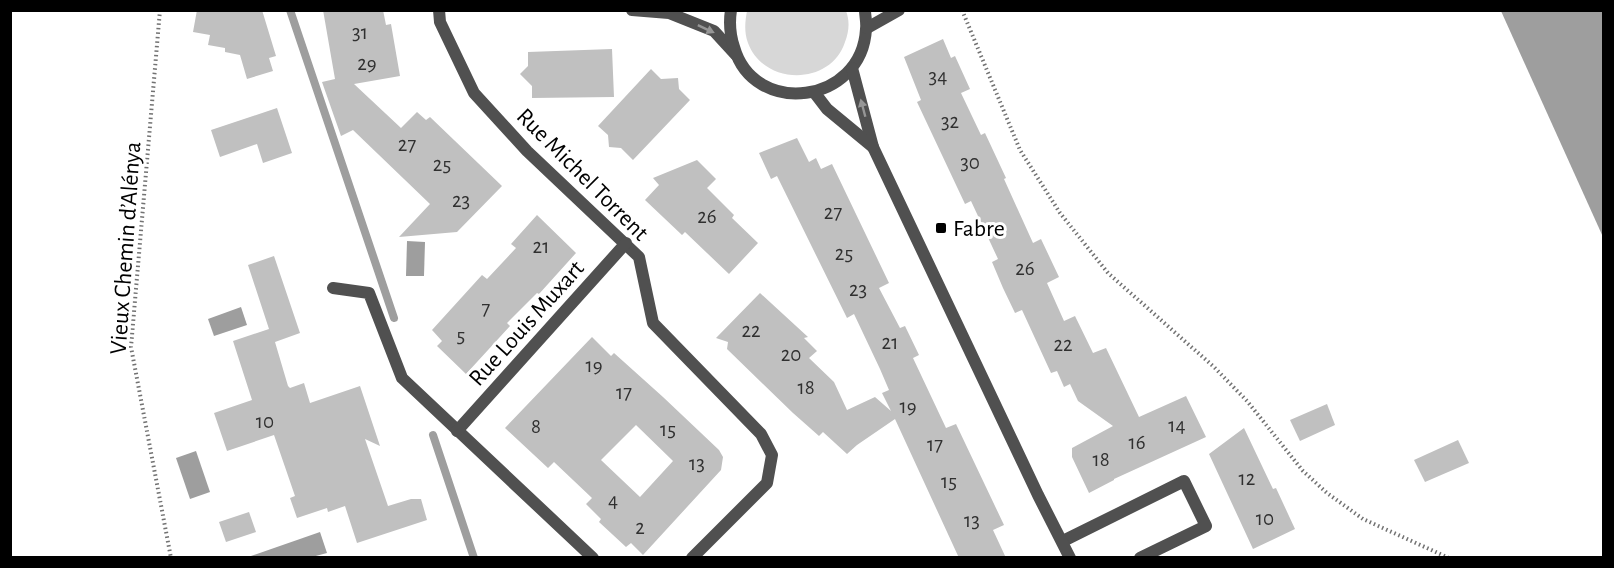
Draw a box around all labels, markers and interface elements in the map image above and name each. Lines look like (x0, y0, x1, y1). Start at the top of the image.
house number: 31 (352, 22, 368, 43)
one-way arrow (698, 24, 715, 33)
house number: 29 (357, 53, 377, 74)
house number: 34 (929, 66, 947, 87)
one-way arrow (857, 98, 867, 117)
street label: Rue Michel Torrent (512, 104, 653, 246)
house number: 32 (941, 111, 959, 132)
house number: 27 (398, 134, 416, 155)
street label: Vieux Chemin d’Alénya (107, 141, 145, 355)
house number: 30 (960, 152, 980, 173)
house number: 25 (433, 154, 451, 175)
house number: 23 (452, 190, 470, 211)
house number: 27 (824, 202, 842, 223)
house number: 26 (697, 206, 717, 227)
place label: Fabre (953, 217, 1005, 241)
marker: Fabre (934, 221, 948, 235)
house number: 21 (533, 236, 549, 257)
house number: 25 (835, 243, 853, 264)
street label: Rue Louis Muxart (465, 256, 589, 391)
house number: 26 (1015, 258, 1035, 279)
house number: 23 (849, 279, 867, 300)
house number: 7 (482, 298, 491, 319)
house number: 22 (741, 320, 761, 341)
house number: 5 (457, 325, 465, 346)
house number: 21 (882, 332, 898, 353)
house number: 22 (1053, 334, 1073, 355)
house number: 20 (781, 344, 801, 365)
house number: 19 (585, 355, 603, 376)
house number: 18 (797, 377, 815, 398)
house number: 17 (616, 382, 632, 403)
house number: 19 (899, 396, 917, 417)
house number: 10 (256, 411, 274, 432)
house number: 14 (1168, 415, 1186, 436)
house number: 8 (531, 416, 541, 437)
house number: 15 (660, 419, 676, 440)
house number: 16 (1128, 432, 1146, 453)
house number: 17 (927, 434, 943, 455)
house number: 18 (1092, 449, 1110, 470)
house number: 13 (689, 453, 705, 474)
house number: 12 (1239, 468, 1255, 489)
house number: 15 (941, 471, 957, 492)
house number: 4 (608, 490, 618, 511)
house number: 10 (1256, 508, 1274, 529)
house number: 13 (964, 510, 980, 531)
house number: 2 (635, 517, 645, 538)

